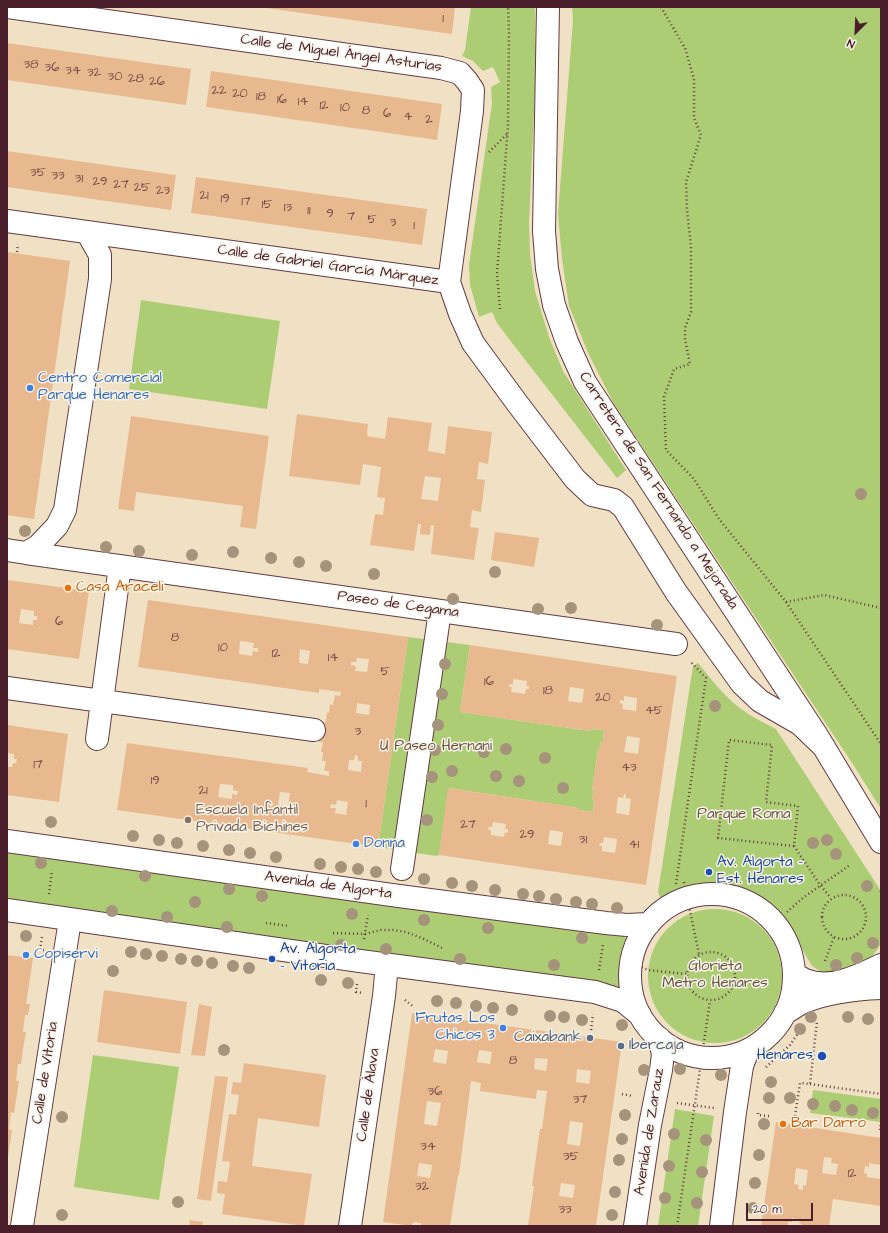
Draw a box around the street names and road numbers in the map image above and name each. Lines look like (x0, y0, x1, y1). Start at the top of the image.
street label: Calle de Miguel Ángel Asturias (239, 31, 443, 77)
street label: Calle de Gabriel García Márquez (216, 242, 440, 290)
street label: Carretera de San Fernando a Mejorada (574, 369, 742, 613)
street label: Paseo de Cegama (336, 588, 460, 622)
street label: Avenida de Algorta (263, 868, 393, 904)
street label: Calle de Vitoria (29, 1021, 63, 1125)
street label: Calle de Álava (354, 1047, 384, 1143)
street label: Avenida de Zarauz (631, 1067, 669, 1197)

